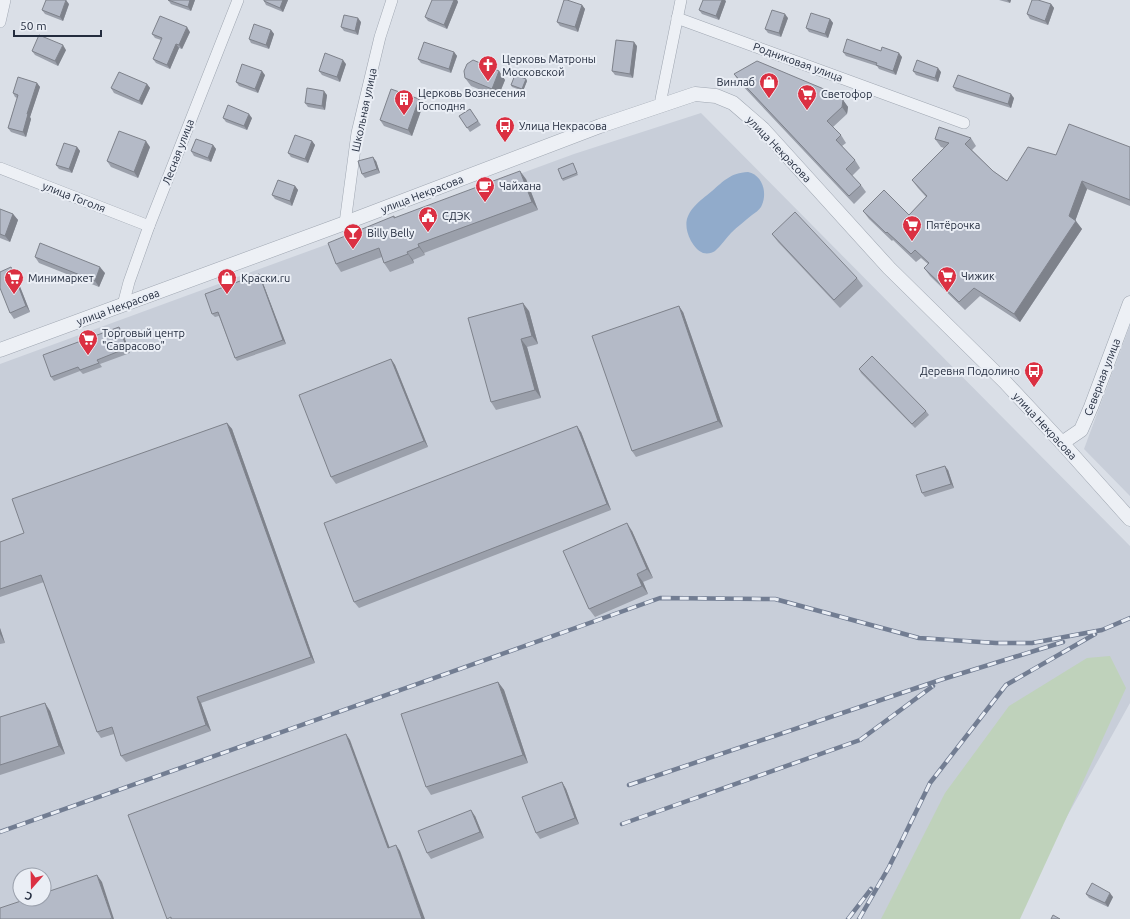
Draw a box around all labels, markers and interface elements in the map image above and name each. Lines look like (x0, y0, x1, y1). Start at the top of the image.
scale bar (14, 12, 101, 38)
text: 50 m (20, 19, 47, 32)
street label: Родниковая улица (752, 40, 844, 84)
place label: Церковь Матроны Московской (502, 53, 596, 78)
church icon: Церковь Матроны Московской (477, 54, 499, 82)
street label: Школьная улица (349, 67, 379, 153)
shop icon: Винлаб (758, 71, 780, 99)
place label: Винлаб (717, 76, 755, 88)
supermarket icon: Светофор (796, 83, 818, 111)
place label: Церковь Вознесения Господня (418, 87, 526, 112)
building icon: Церковь Вознесения Господня (393, 88, 415, 116)
place label: Светофор (821, 88, 872, 100)
street label: улица Некрасова (744, 113, 814, 185)
bus stop icon: Улица Некрасова (494, 115, 516, 143)
street label: Лесная улица (160, 117, 196, 187)
place label: Улица Некрасова (519, 120, 607, 132)
street label: улица Некрасова (379, 173, 465, 215)
cafe icon: Чайхана (474, 175, 496, 203)
street label: улица Гоголя (41, 179, 107, 215)
place label: Чайхана (499, 180, 541, 192)
public building icon: СДЭК (417, 205, 439, 233)
place label: СДЭК (442, 210, 470, 222)
supermarket icon: Пятёрочка (901, 214, 923, 242)
place label: Пятёрочка (926, 219, 980, 231)
bar icon: Billy Belly (342, 222, 364, 250)
place label: Billy Belly (367, 227, 415, 239)
supermarket icon: Чижик (936, 265, 958, 293)
supermarket icon: Минимаркет (3, 267, 25, 295)
shop icon: Краски.ru (216, 267, 238, 295)
place label: Чижик (961, 270, 995, 282)
place label: Минимаркет (28, 272, 94, 284)
place label: Краски.ru (241, 272, 290, 284)
street label: улица Некрасова (75, 286, 161, 328)
place label: Торговый центр "Саврасово" (102, 327, 185, 352)
supermarket icon: Торговый центр "Саврасово" (77, 328, 99, 356)
street label: Северная улица (1082, 337, 1122, 417)
bus stop icon: Деревня Подолино (1023, 360, 1045, 388)
place label: Деревня Подолино (920, 365, 1020, 377)
street label: улица Некрасова (1011, 390, 1079, 462)
north arrow (12, 867, 52, 907)
text: С (23, 890, 34, 903)

